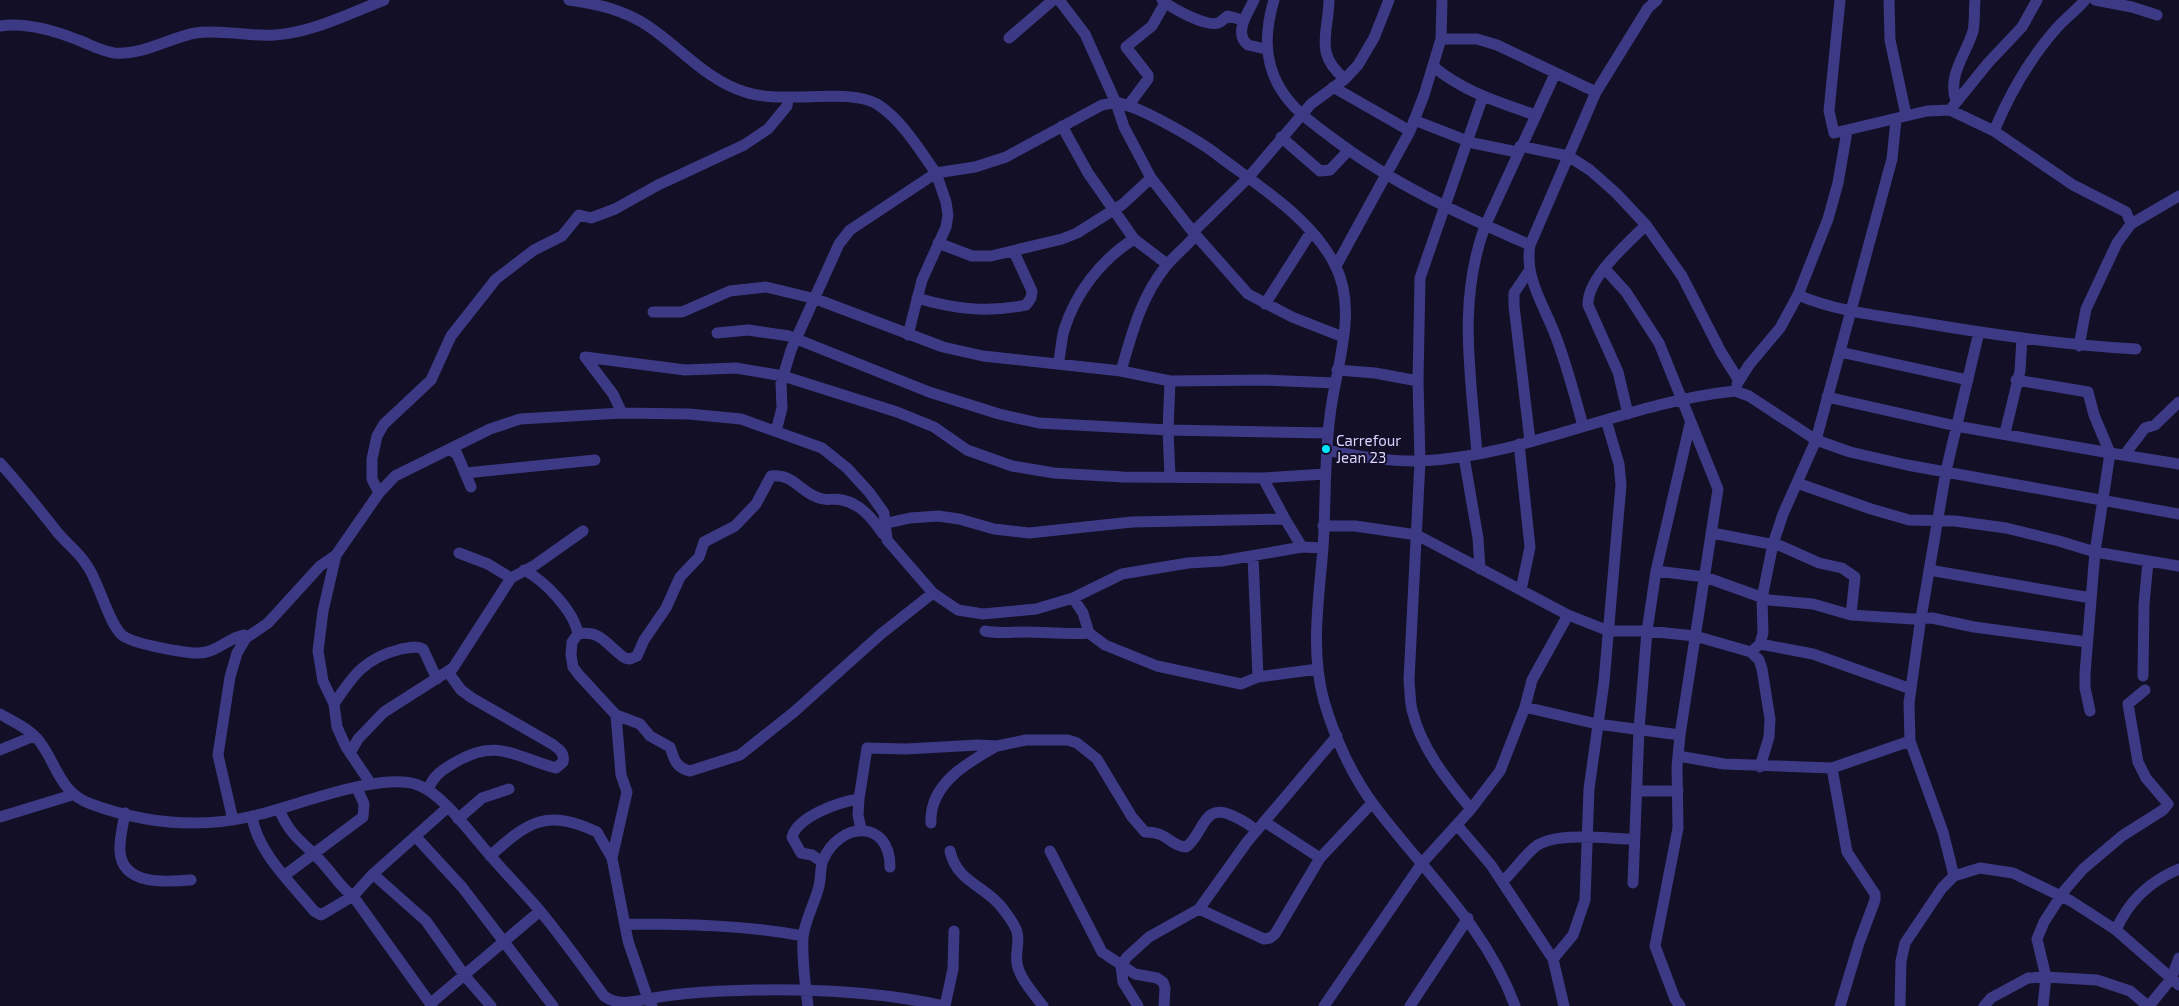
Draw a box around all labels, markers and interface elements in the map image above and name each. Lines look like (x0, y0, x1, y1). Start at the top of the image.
place label: Carrefour Jean 23 (1336, 431, 1401, 466)
marker: Carrefour Jean 23 (1320, 443, 1332, 455)

